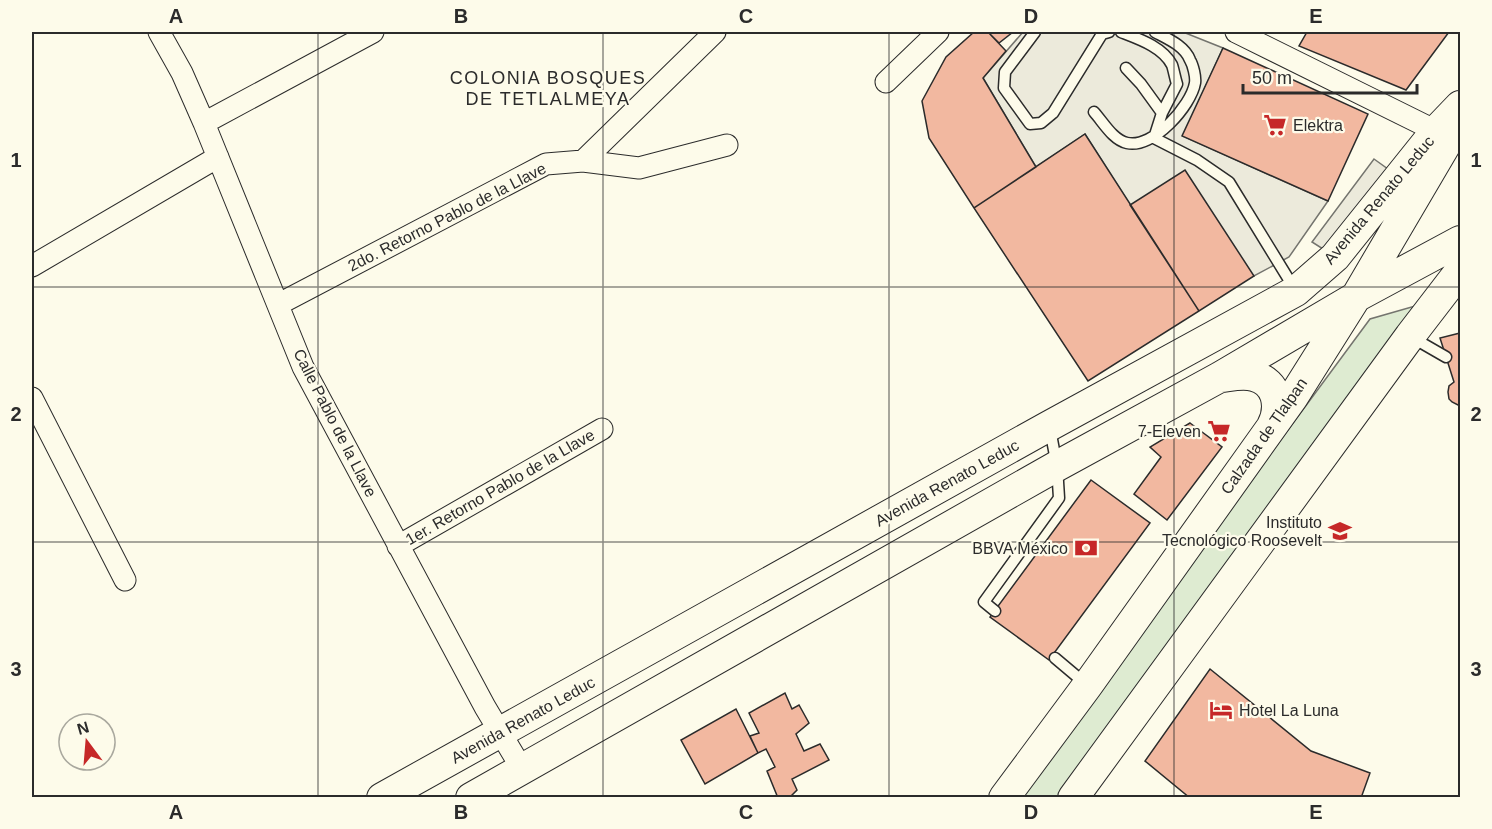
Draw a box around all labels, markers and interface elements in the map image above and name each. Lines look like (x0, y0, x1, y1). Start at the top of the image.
text: A (169, 5, 183, 27)
text: B (454, 5, 468, 27)
text: C (739, 5, 753, 27)
text: D (1024, 5, 1038, 27)
text: E (1309, 5, 1323, 27)
scale bar (1243, 57, 1417, 95)
district label: COLONIA BOSQUES DE TETLALMEYA (450, 68, 646, 109)
text: 50 m (1252, 68, 1292, 88)
supermarket icon: Elektra (1262, 112, 1288, 138)
place label: Elektra (1293, 117, 1343, 134)
street label: Avenida Renato Leduc (1321, 133, 1437, 267)
text: 1 (10, 149, 22, 171)
text: 1 (1470, 149, 1482, 171)
street label: 2do. Retorno Pablo de la Llave (345, 160, 549, 274)
street label: Calle Pablo de la Llave (290, 346, 380, 500)
street label: Calzada de Tlalpan (1218, 375, 1310, 497)
text: 2 (10, 403, 22, 425)
text: 2 (1470, 403, 1482, 425)
supermarket icon: 7-Eleven (1206, 418, 1232, 444)
place label: 7-Eleven (1138, 423, 1201, 440)
street label: 1er. Retorno Pablo de la Llave (403, 426, 598, 548)
street label: Avenida Renato Leduc (872, 436, 1022, 530)
place label: Instituto Tecnológico Roosevelt (1162, 514, 1323, 549)
school or university icon: Instituto Tecnológico Roosevelt (1327, 518, 1353, 544)
bank icon: BBVA México (1073, 535, 1099, 561)
place label: BBVA México (972, 540, 1068, 557)
text: 3 (10, 658, 22, 680)
text: 3 (1470, 658, 1482, 680)
street label: Avenida Renato Leduc (448, 673, 598, 767)
hotel icon: Hotel La Luna (1208, 697, 1234, 723)
place label: Hotel La Luna (1239, 702, 1339, 719)
north arrow (57, 712, 117, 772)
text: N (75, 718, 91, 738)
text: A (169, 801, 183, 823)
text: B (454, 801, 468, 823)
text: C (739, 801, 753, 823)
text: D (1024, 801, 1038, 823)
text: E (1309, 801, 1323, 823)

